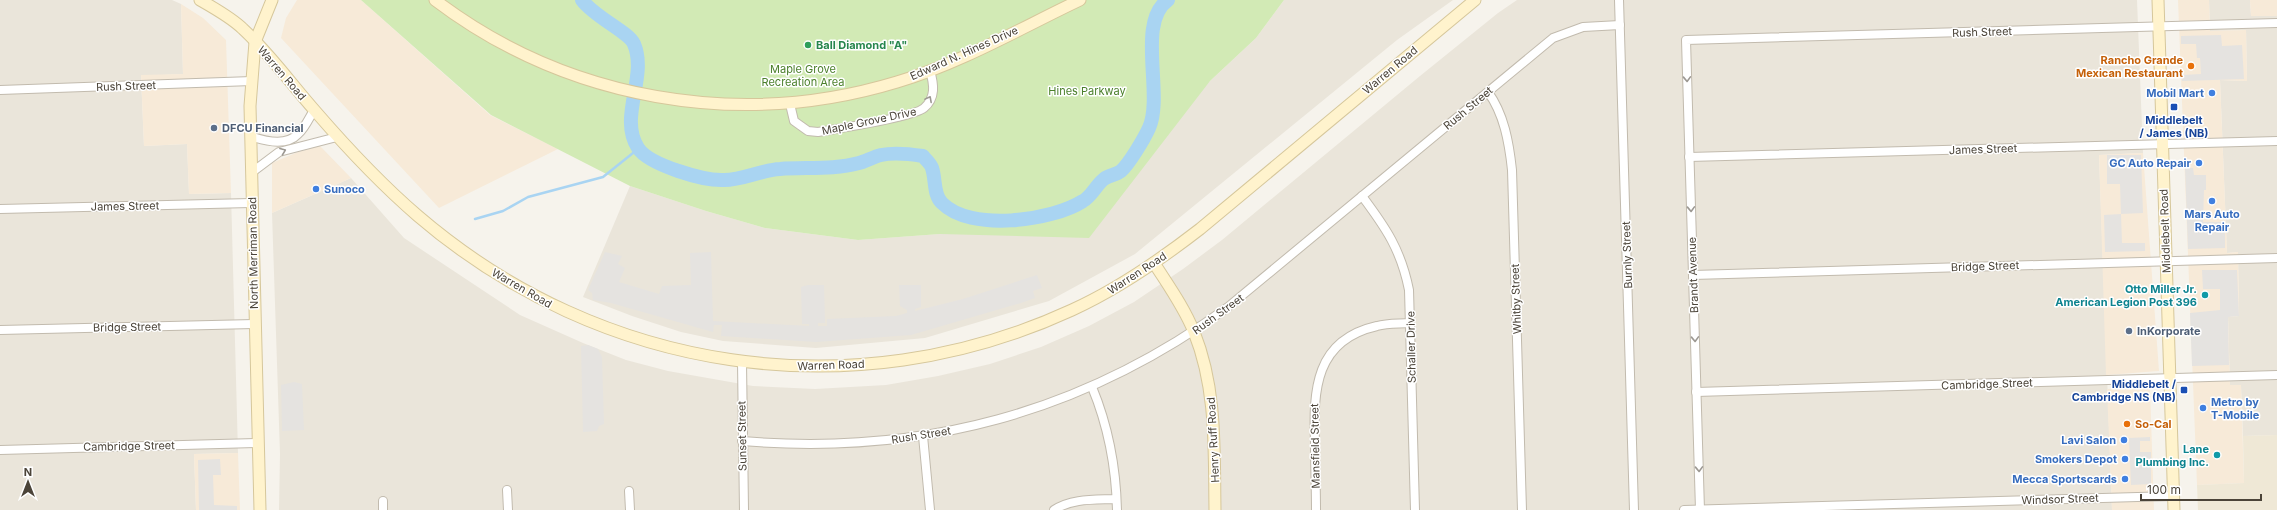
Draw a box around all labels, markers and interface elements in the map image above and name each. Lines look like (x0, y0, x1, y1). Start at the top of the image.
street label: Edward N. Hines Drive (908, 23, 1020, 83)
street label: Rush Street (1952, 24, 2013, 40)
place label: Ball Diamond "A" (816, 38, 907, 52)
marker: Ball Diamond "A" (803, 40, 813, 50)
street label: Warren Road (255, 43, 309, 103)
street label: Warren Road (1360, 43, 1420, 97)
place label: Rancho Grande Mexican Restaurant (2076, 53, 2183, 80)
marker: Rancho Grande Mexican Restaurant (2186, 61, 2196, 71)
park label: Maple Grove Recreation Area (762, 62, 844, 89)
one-way arrow (1683, 76, 1691, 82)
street label: Rush Street (96, 78, 157, 94)
street label: Rush Street (1441, 83, 1496, 133)
park label: Hines Parkway (1048, 84, 1126, 98)
place label: Mobil Mart (2146, 86, 2204, 100)
marker: Mobil Mart (2207, 88, 2217, 98)
one-way arrow (925, 96, 932, 103)
marker: Middlebelt / James (NB) (2169, 102, 2179, 112)
street label: Maple Grove Drive (820, 104, 918, 138)
place label: Middlebelt / James (NB) (2139, 113, 2209, 140)
place label: DFCU Financial (222, 121, 304, 135)
marker: DFCU Financial (209, 123, 219, 133)
street label: James Street (1949, 141, 2018, 157)
one-way arrow (280, 147, 287, 155)
place label: GC Auto Repair (2109, 156, 2192, 170)
marker: GC Auto Repair (2194, 158, 2204, 168)
place label: Sunoco (324, 182, 365, 196)
marker: Sunoco (311, 184, 321, 194)
street label: Middlebelt Road (2157, 189, 2173, 273)
marker: Mars Auto Repair (2207, 196, 2217, 206)
street label: North Merriman Road (245, 197, 261, 309)
street label: James Street (91, 198, 160, 214)
one-way arrow (1687, 206, 1695, 212)
place label: Mars Auto Repair (2184, 207, 2240, 234)
street label: Burnly Street (1619, 221, 1635, 289)
street label: Brandt Avenue (1685, 237, 1701, 313)
street label: Warren Road (1105, 249, 1169, 297)
street label: Bridge Street (1951, 258, 2020, 274)
street label: Whitby Street (1508, 263, 1524, 334)
street label: Warren Road (489, 265, 555, 311)
place label: Otto Miller Jr. American Legion Post 396 (2055, 282, 2197, 309)
street label: Rush Street (1190, 290, 1247, 337)
marker: Otto Miller Jr. American Legion Post 396 (2200, 290, 2210, 300)
street label: Schaller Drive (1403, 311, 1419, 383)
street label: Bridge Street (93, 319, 162, 335)
place label: InKorporate (2137, 324, 2201, 338)
marker: InKorporate (2124, 326, 2134, 336)
one-way arrow (1691, 336, 1699, 342)
street label: Warren Road (797, 357, 865, 373)
street label: Cambridge Street (1941, 375, 2033, 393)
place label: Middlebelt / Cambridge NS (NB) (2072, 377, 2177, 404)
marker: Middlebelt / Cambridge NS (NB) (2179, 385, 2189, 395)
place label: Metro by T-Mobile (2211, 395, 2260, 422)
street label: Henry Ruff Road (1204, 397, 1222, 483)
street label: Sunset Street (734, 400, 750, 471)
street label: Mansfield Street (1307, 403, 1323, 489)
marker: Metro by T-Mobile (2198, 403, 2208, 413)
place label: So-Cal (2135, 417, 2172, 431)
marker: So-Cal (2122, 419, 2132, 429)
street label: Rush Street (890, 423, 952, 447)
place label: Lavi Salon (2061, 433, 2116, 447)
marker: Lavi Salon (2119, 435, 2129, 445)
street label: Cambridge Street (83, 438, 175, 454)
place label: Lane Plumbing Inc. (2136, 442, 2209, 469)
marker: Lane Plumbing Inc. (2212, 450, 2222, 460)
place label: Smokers Depot (2035, 452, 2117, 466)
marker: Smokers Depot (2120, 454, 2130, 464)
north arrow (8, 462, 48, 502)
text: N (24, 465, 32, 479)
one-way arrow (1694, 466, 1703, 472)
place label: Mecca Sportscards (2012, 472, 2117, 486)
marker: Mecca Sportscards (2120, 474, 2130, 484)
scale bar (2141, 476, 2261, 502)
text: 100 m (2147, 482, 2181, 497)
street label: Windsor Street (2021, 491, 2099, 507)

